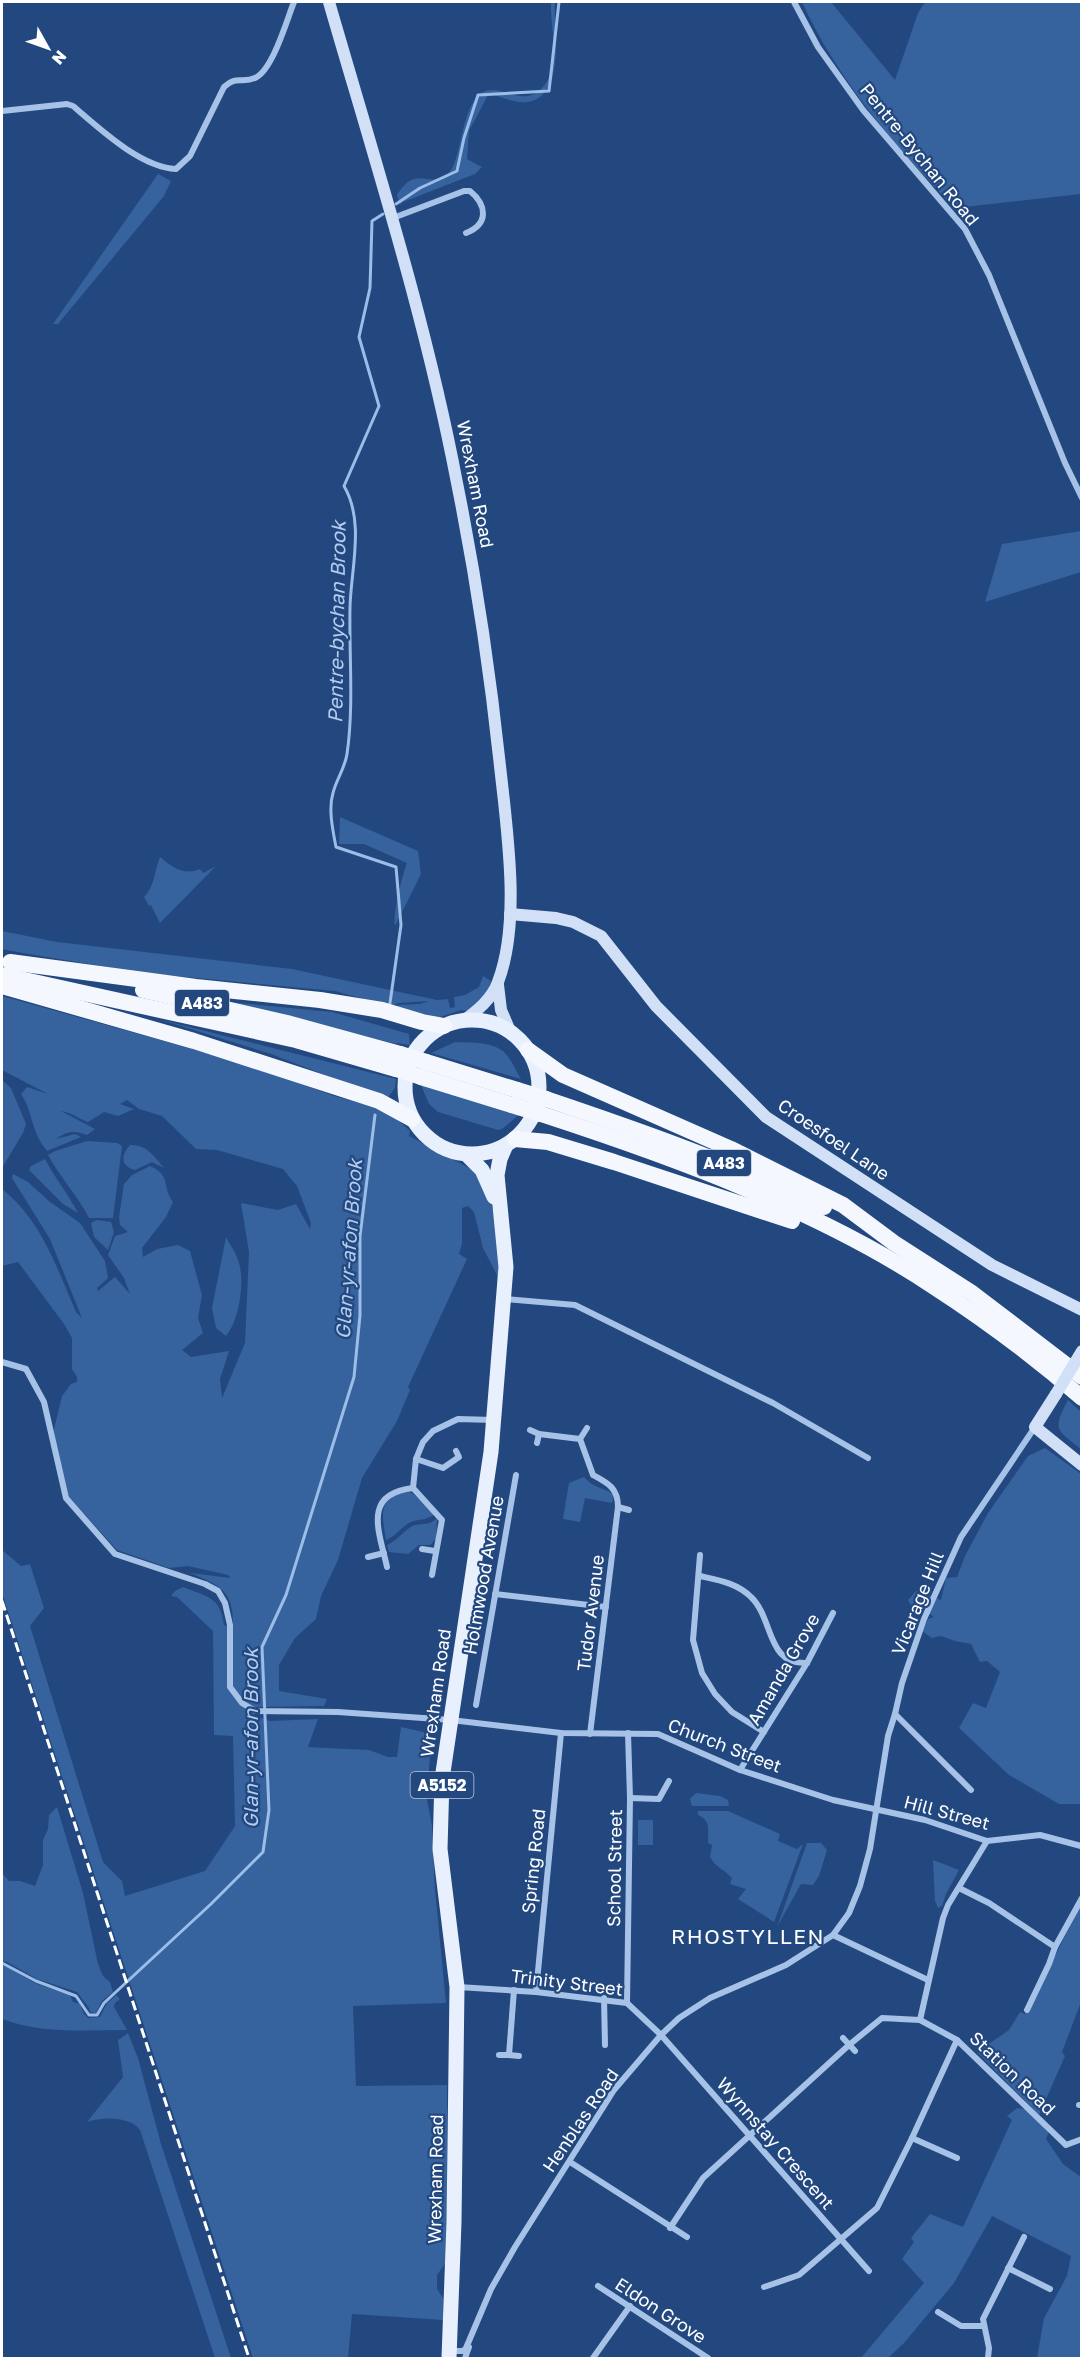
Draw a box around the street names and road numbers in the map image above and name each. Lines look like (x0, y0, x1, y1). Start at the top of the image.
street label: Pentre-Bychan Road (856, 78, 984, 230)
street label: Wrexham Road (453, 418, 499, 550)
road number: A483 (175, 990, 229, 1016)
street label: Croesfoel Lane (774, 1094, 894, 1184)
road number: A483 (697, 1150, 751, 1176)
street label: Holmwood Avenue (458, 1494, 508, 1656)
street label: Vicarage Hill (886, 1548, 948, 1658)
street label: Tudor Avenue (572, 1553, 608, 1673)
street label: Amanda Grove (742, 1609, 824, 1729)
street label: Wrexham Road (415, 1627, 455, 1759)
street label: Church Street (665, 1713, 785, 1777)
road number: A5152 (410, 1772, 474, 1798)
street label: Hill Street (902, 1790, 992, 1834)
street label: Spring Road (517, 1808, 549, 1914)
street label: School Street (602, 1809, 626, 1927)
street label: Trinity Street (510, 1964, 624, 2000)
street label: Station Road (965, 2027, 1061, 2119)
street label: Henblas Road (537, 2064, 623, 2176)
street label: Wynnstay Crescent (713, 2072, 839, 2214)
street label: Wrexham Road (423, 2114, 447, 2244)
street label: Eldon Grove (611, 2272, 711, 2348)

